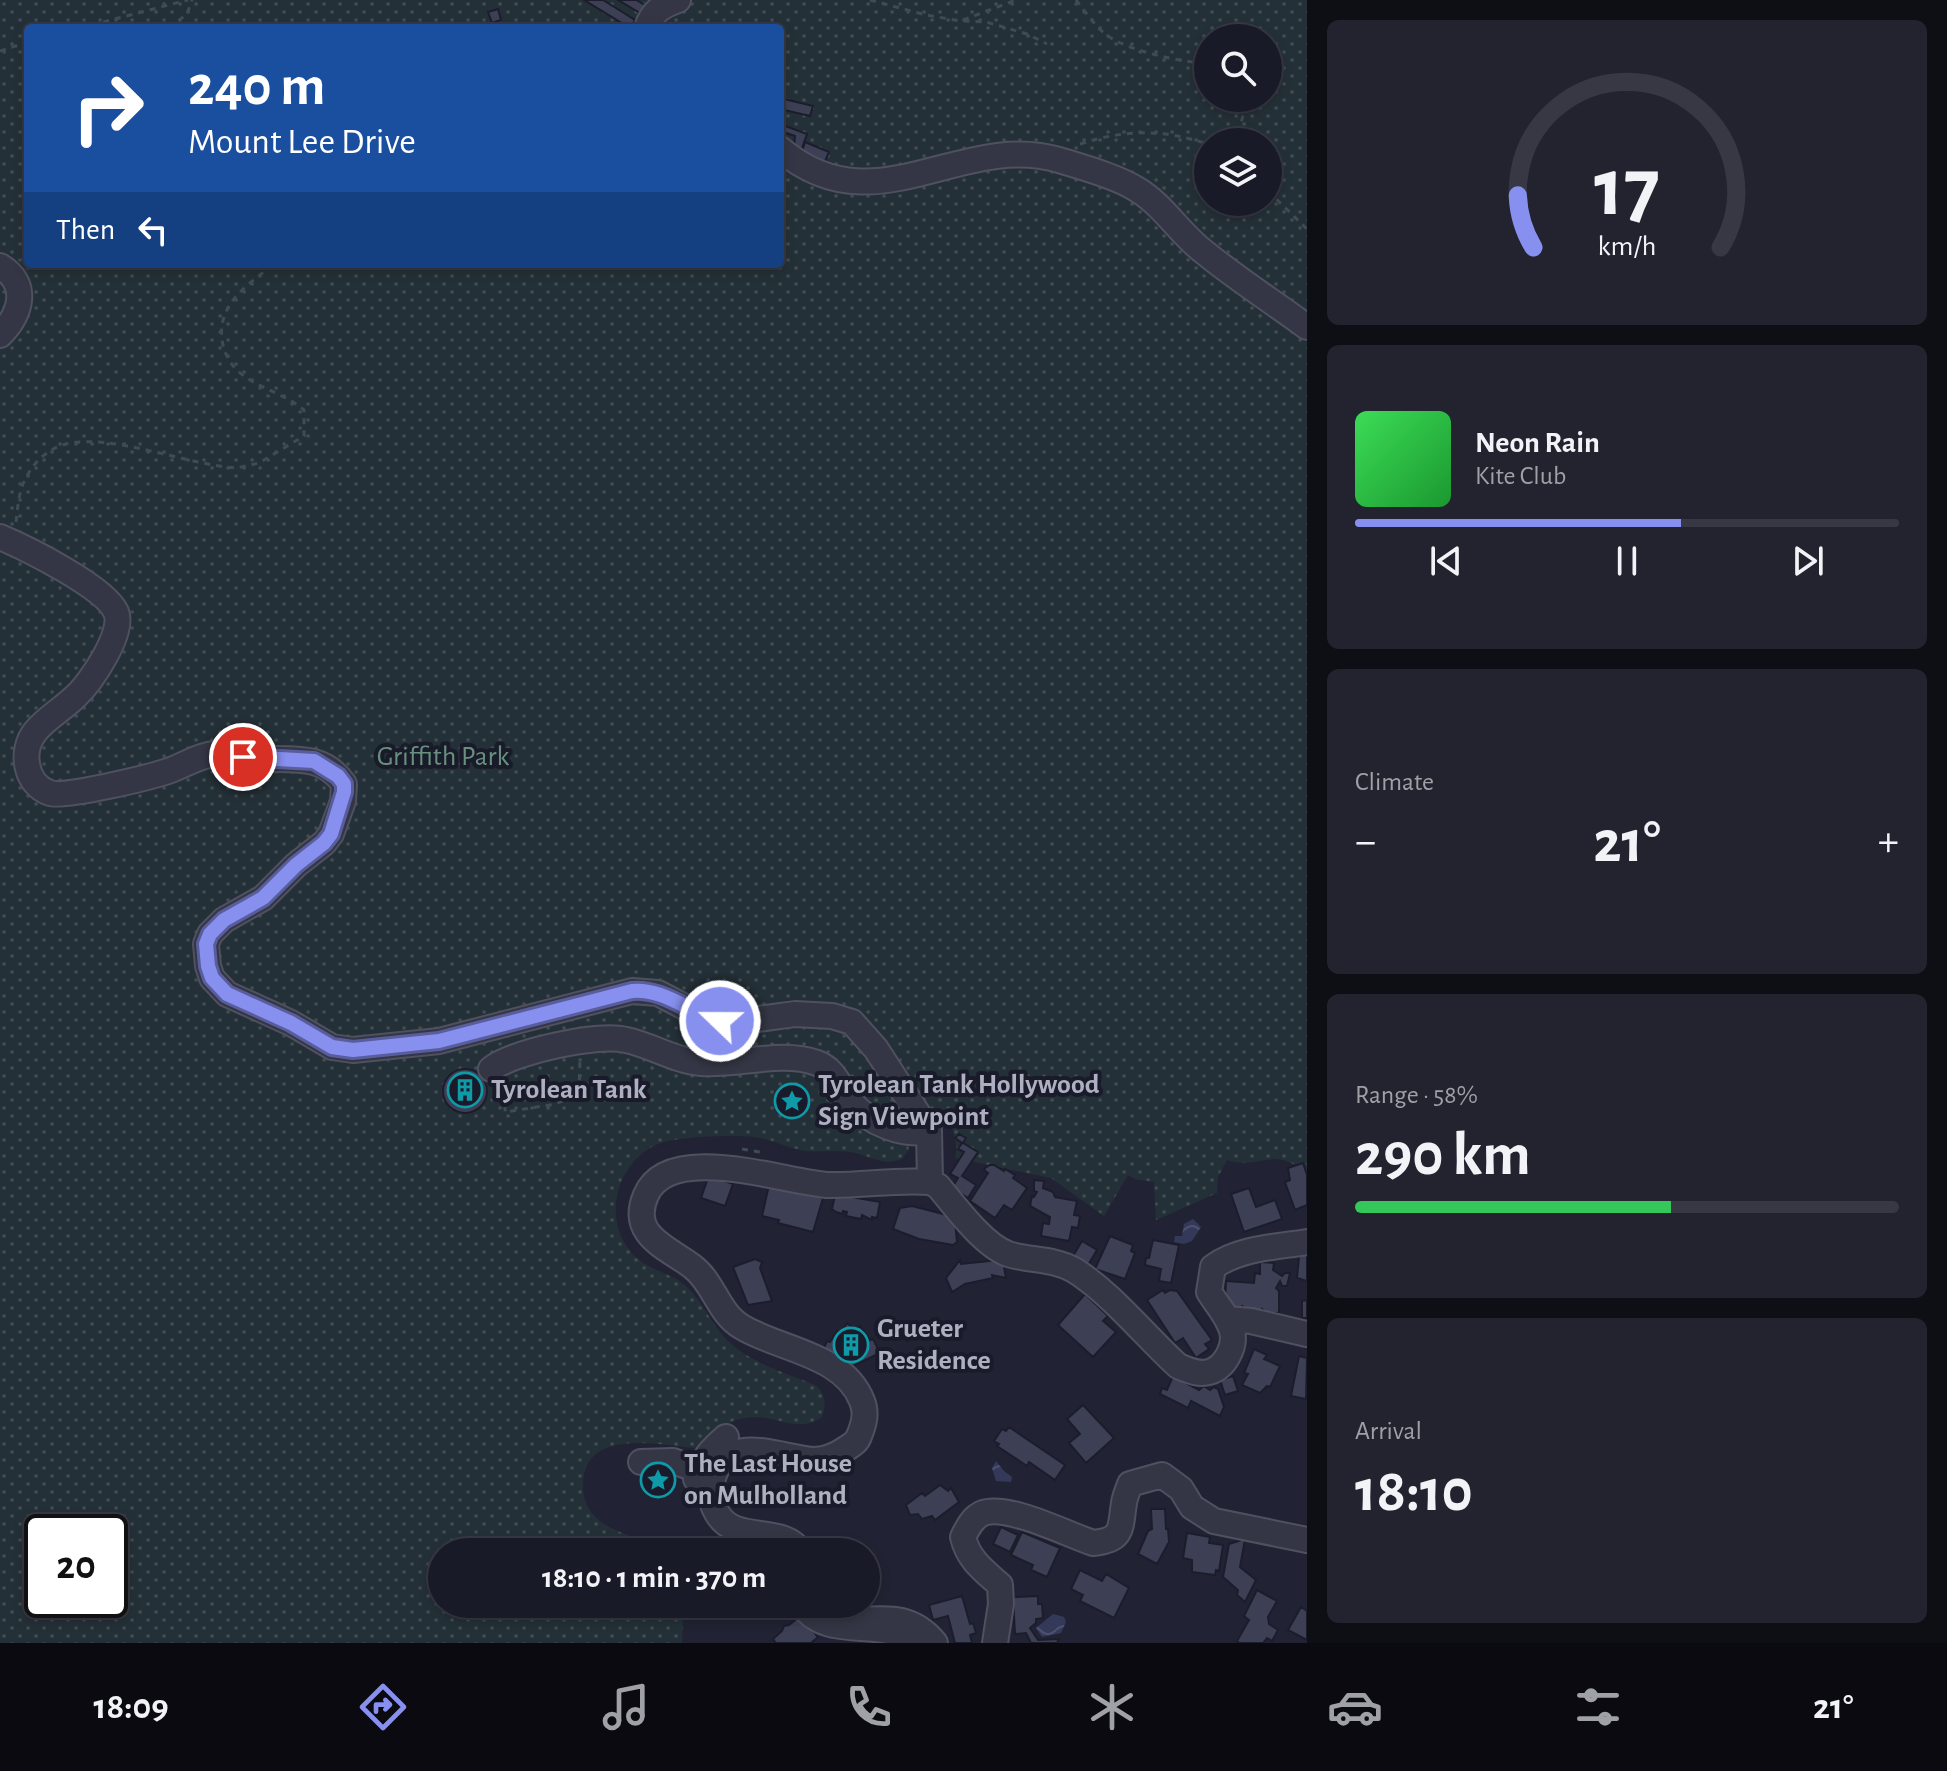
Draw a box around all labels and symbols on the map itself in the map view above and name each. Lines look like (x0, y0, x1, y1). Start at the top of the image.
pin (209, 723, 277, 791)
park label: Griffith Park (377, 743, 509, 771)
position arrow (678, 979, 762, 1063)
building icon: Tyrolean Tank (446, 1071, 484, 1109)
place label: Tyrolean Tank Hollywood Sign Viewpoint (818, 1071, 1100, 1131)
place label: Tyrolean Tank (491, 1076, 647, 1104)
place icon: Tyrolean Tank Hollywood Sign Viewpoint (773, 1082, 811, 1120)
place label: Grueter Residence (877, 1315, 991, 1375)
building icon: Grueter Residence (832, 1326, 870, 1364)
place label: The Last House on Mulholland (684, 1450, 852, 1510)
place icon: The Last House on Mulholland (639, 1461, 677, 1499)
speed limit sign: 20 (24, 1514, 128, 1618)

